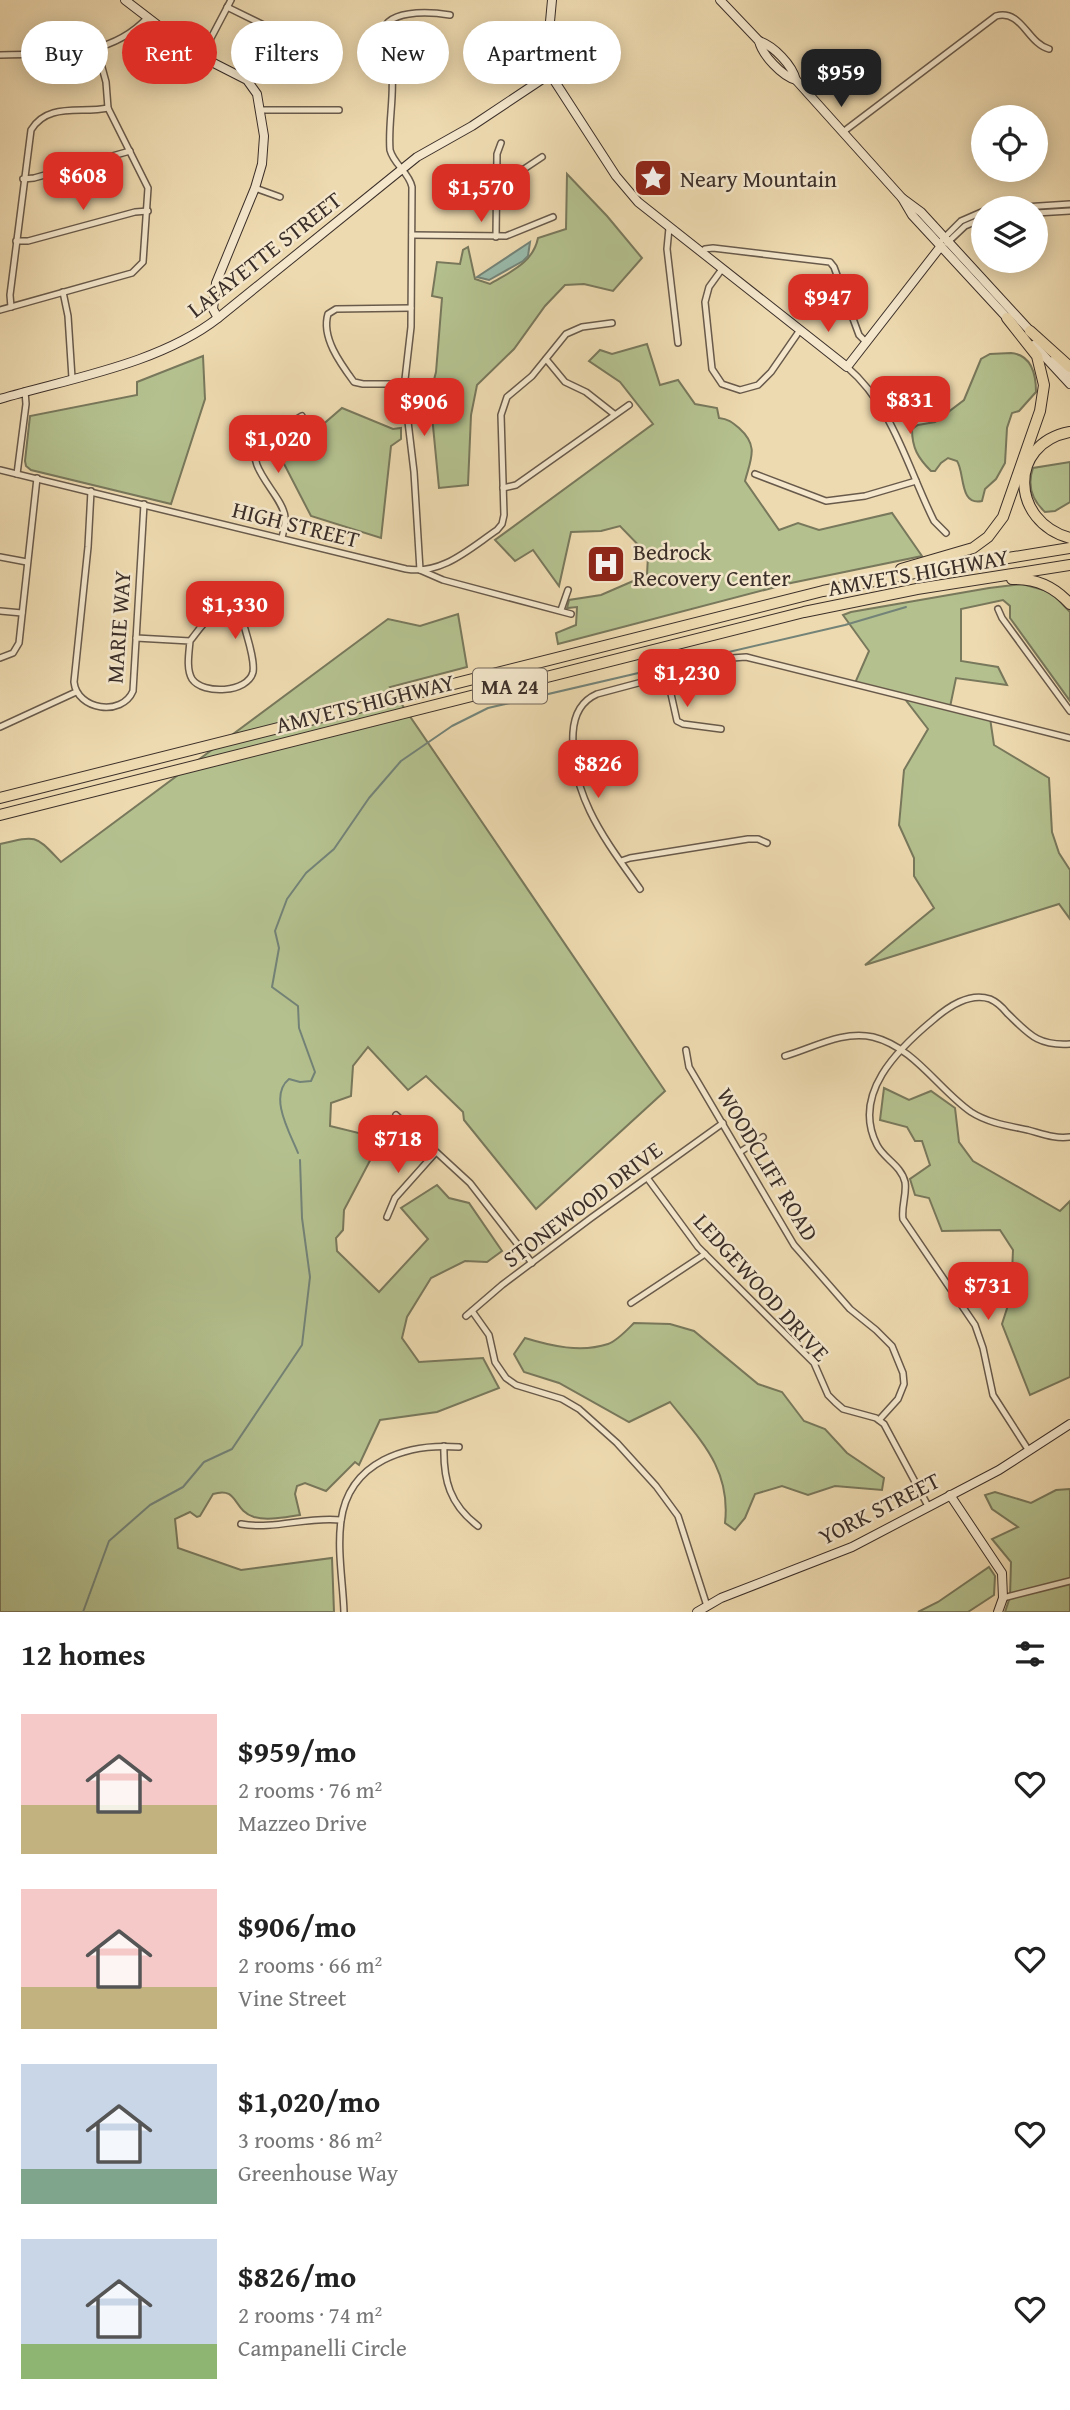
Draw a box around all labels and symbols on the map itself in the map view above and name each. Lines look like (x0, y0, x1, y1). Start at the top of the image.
pin: $959 (800, 50, 882, 109)
pin: $608 (42, 152, 124, 212)
place icon: Neary Mountain (632, 157, 674, 199)
place label: Neary Mountain (680, 162, 837, 195)
pin: $1,570 (424, 164, 538, 224)
street label: LAFAYETTE STREET (180, 183, 348, 325)
pin: $947 (787, 274, 869, 334)
pin: $831 (869, 376, 951, 436)
pin: $906 (383, 378, 465, 438)
pin: $1,020 (221, 416, 335, 475)
street label: HIGH STREET (229, 492, 363, 556)
place label: Bedrock Recovery Center (633, 535, 791, 594)
street label: AMVETS HIGHWAY (825, 540, 1011, 604)
hospital icon: Bedrock Recovery Center (585, 543, 627, 585)
street label: MARIE WAY (98, 569, 138, 685)
pin: $1,330 (178, 582, 292, 641)
pin: $1,230 (630, 650, 744, 709)
street label: AMVETS HIGHWAY (272, 665, 458, 741)
road number: MA 24 (473, 668, 547, 704)
pin: $826 (557, 740, 639, 800)
street label: WOODCLIFF ROAD (709, 1081, 827, 1247)
pin: $718 (357, 1116, 439, 1175)
street label: STONEWOOD DRIVE (495, 1133, 669, 1275)
street label: LEDGEWOOD DRIVE (686, 1206, 838, 1368)
pin: $731 (947, 1262, 1029, 1322)
street label: YORK STREET (813, 1463, 946, 1553)

